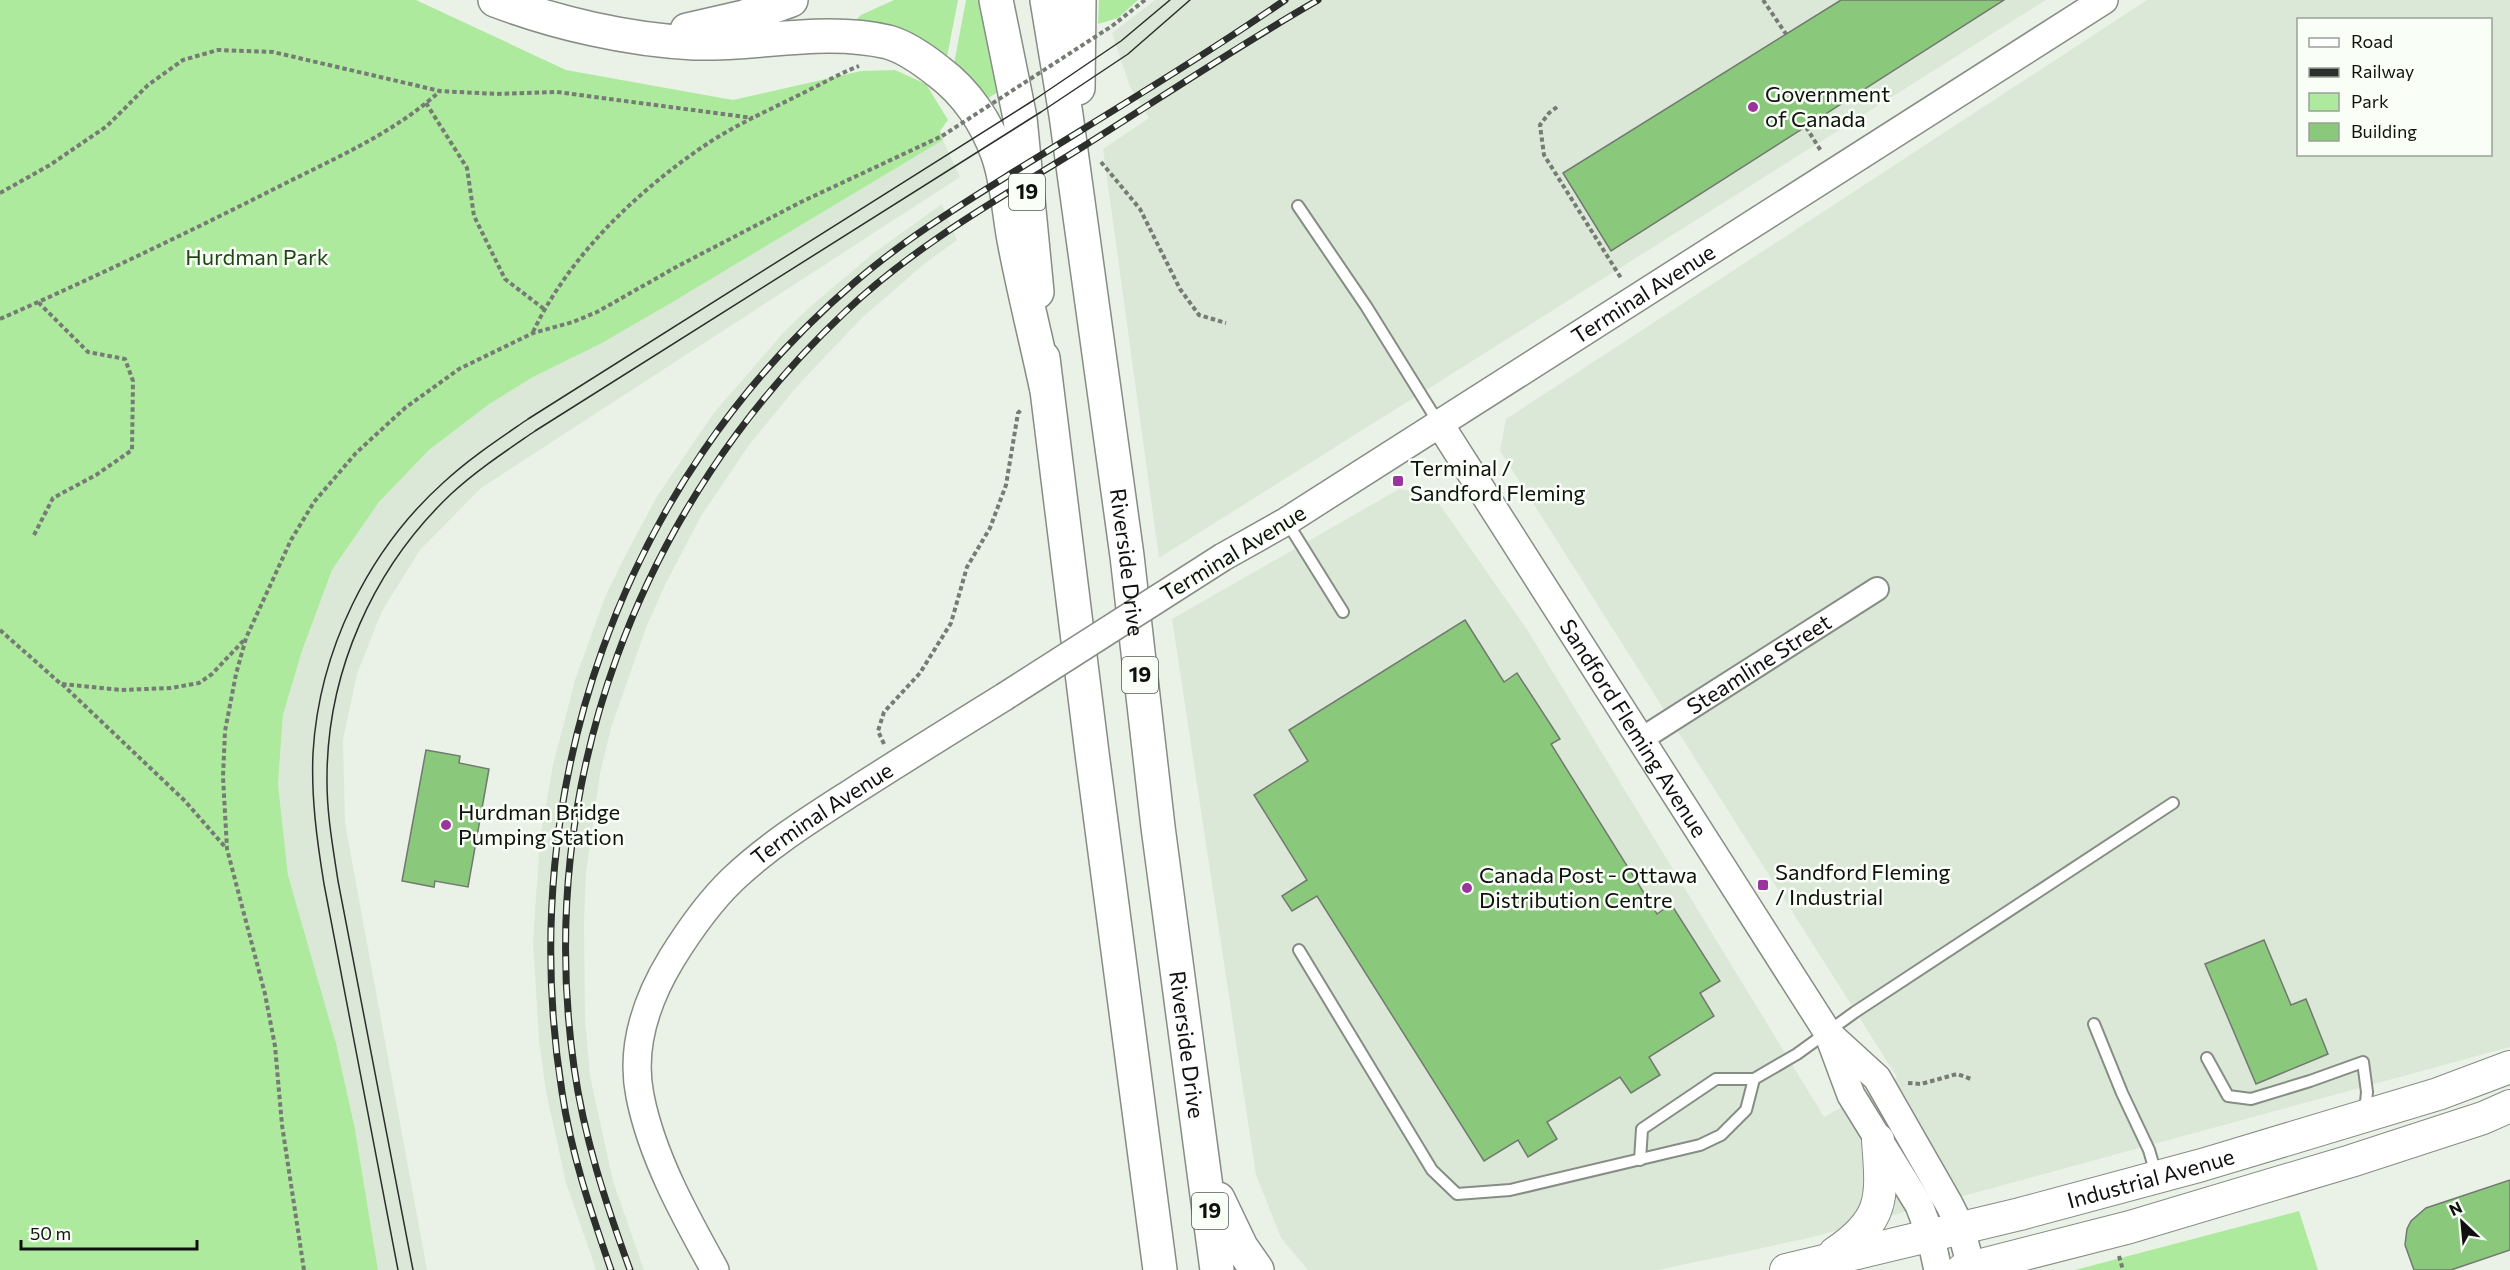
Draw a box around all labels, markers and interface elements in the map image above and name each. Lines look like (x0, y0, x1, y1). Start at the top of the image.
legend (2297, 18, 2492, 156)
text: Road (2351, 30, 2393, 52)
text: Railway (2351, 60, 2414, 82)
place label: Government of Canada (1765, 80, 1890, 132)
text: Park (2351, 90, 2389, 112)
marker: Government of Canada (1746, 100, 1760, 114)
text: Building (2351, 120, 2417, 142)
road number: 19 (1009, 174, 1045, 210)
street label: Terminal Avenue (1566, 238, 1720, 349)
park label: Hurdman Park (185, 243, 329, 270)
place label: Terminal / Sandford Fleming (1410, 454, 1586, 506)
marker: Terminal / Sandford Fleming (1391, 474, 1405, 488)
street label: Riverside Drive (1105, 487, 1150, 638)
street label: Terminal Avenue (1155, 499, 1310, 607)
street label: Steamline Street (1681, 608, 1836, 720)
street label: Sandford Fleming Avenue (1555, 614, 1714, 842)
road number: 19 (1122, 657, 1158, 693)
street label: Terminal Avenue (745, 756, 898, 870)
place label: Hurdman Bridge Pumping Station (458, 798, 624, 850)
marker: Hurdman Bridge Pumping Station (439, 818, 453, 832)
place label: Sandford Fleming / Industrial (1775, 858, 1951, 910)
place label: Canada Post - Ottawa Distribution Centre (1479, 861, 1697, 913)
marker: Sandford Fleming / Industrial (1756, 878, 1770, 892)
marker: Canada Post - Ottawa Distribution Centre (1460, 881, 1474, 895)
street label: Riverside Drive (1164, 969, 1211, 1120)
street label: Industrial Avenue (2064, 1142, 2237, 1214)
north arrow (2432, 1192, 2492, 1252)
road number: 19 (1192, 1193, 1228, 1229)
text: N (2446, 1197, 2465, 1219)
scale bar (21, 1213, 196, 1251)
text: 50 m (30, 1222, 71, 1244)

